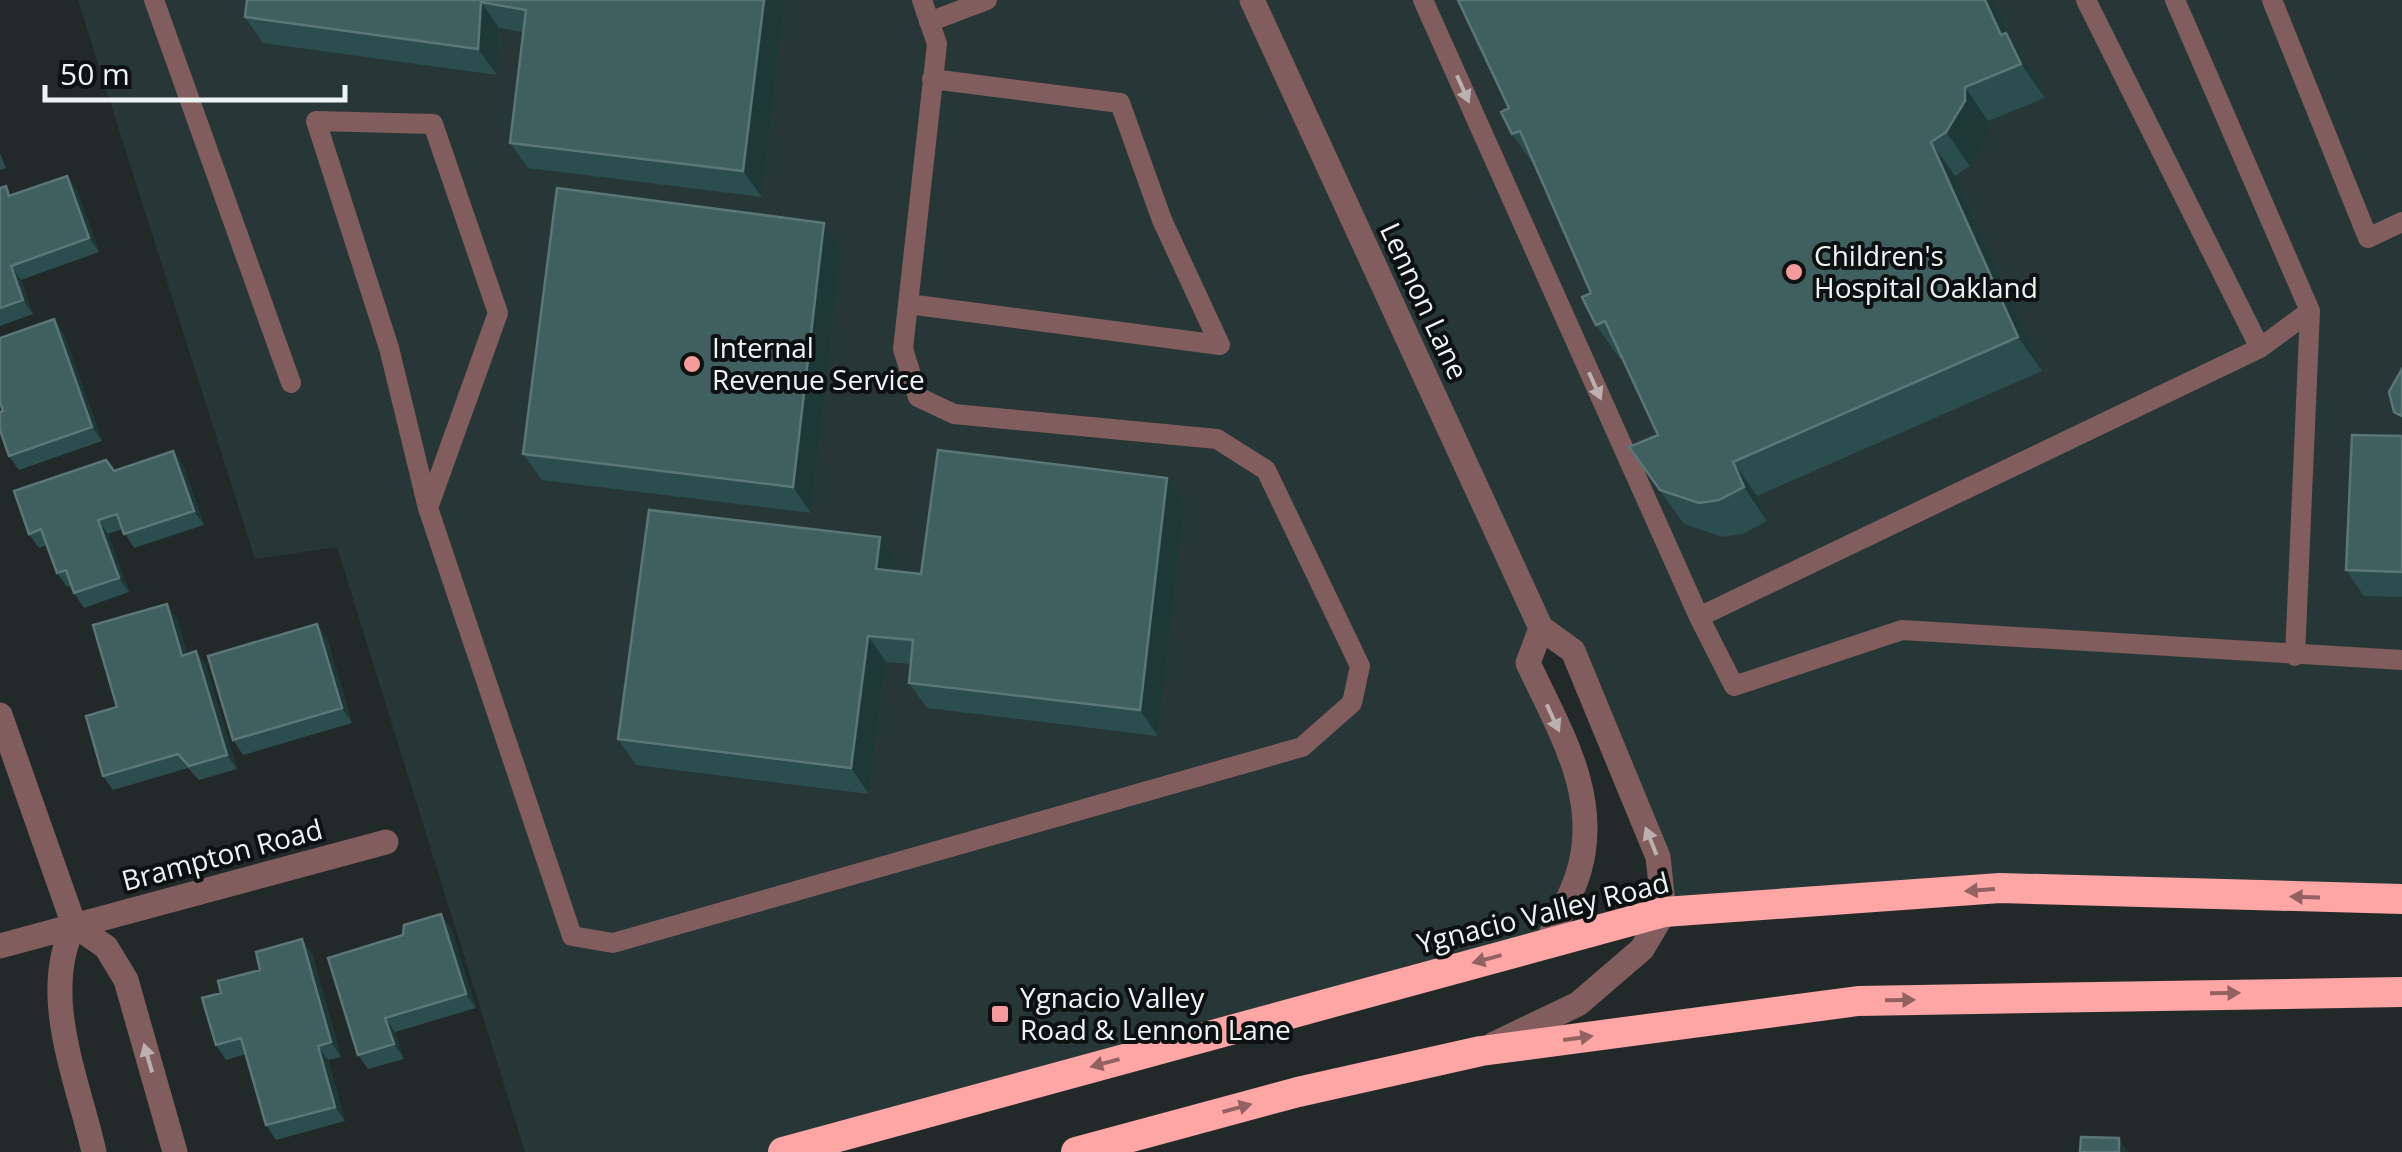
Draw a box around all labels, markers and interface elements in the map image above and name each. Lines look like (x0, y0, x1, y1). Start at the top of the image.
scale bar (45, 40, 345, 102)
text: 50 m (60, 53, 130, 94)
one-way arrow (1454, 75, 1471, 104)
street label: Lennon Lane (1372, 216, 1478, 385)
place label: Children's Hospital Oakland (1814, 236, 2038, 306)
marker: Children's Hospital Oakland (1783, 261, 1805, 283)
place label: Internal Revenue Service (712, 328, 925, 398)
marker: Internal Revenue Service (681, 353, 703, 375)
one-way arrow (1587, 372, 1604, 401)
one-way arrow (1545, 703, 1562, 732)
street label: Brampton Road (117, 809, 326, 899)
one-way arrow (1643, 826, 1659, 856)
street label: Ygnacio Valley Road (1413, 862, 1673, 962)
one-way arrow (1963, 882, 1995, 898)
one-way arrow (2288, 888, 2320, 904)
one-way arrow (1471, 952, 1502, 968)
place label: Ygnacio Valley Road & Lennon Lane (1020, 978, 1291, 1048)
one-way arrow (2210, 985, 2241, 1001)
one-way arrow (1885, 992, 1917, 1008)
marker: Ygnacio Valley Road & Lennon Lane (989, 1003, 1011, 1025)
one-way arrow (1562, 1030, 1594, 1046)
one-way arrow (140, 1042, 155, 1073)
one-way arrow (1090, 1055, 1121, 1071)
one-way arrow (1222, 1099, 1253, 1115)

